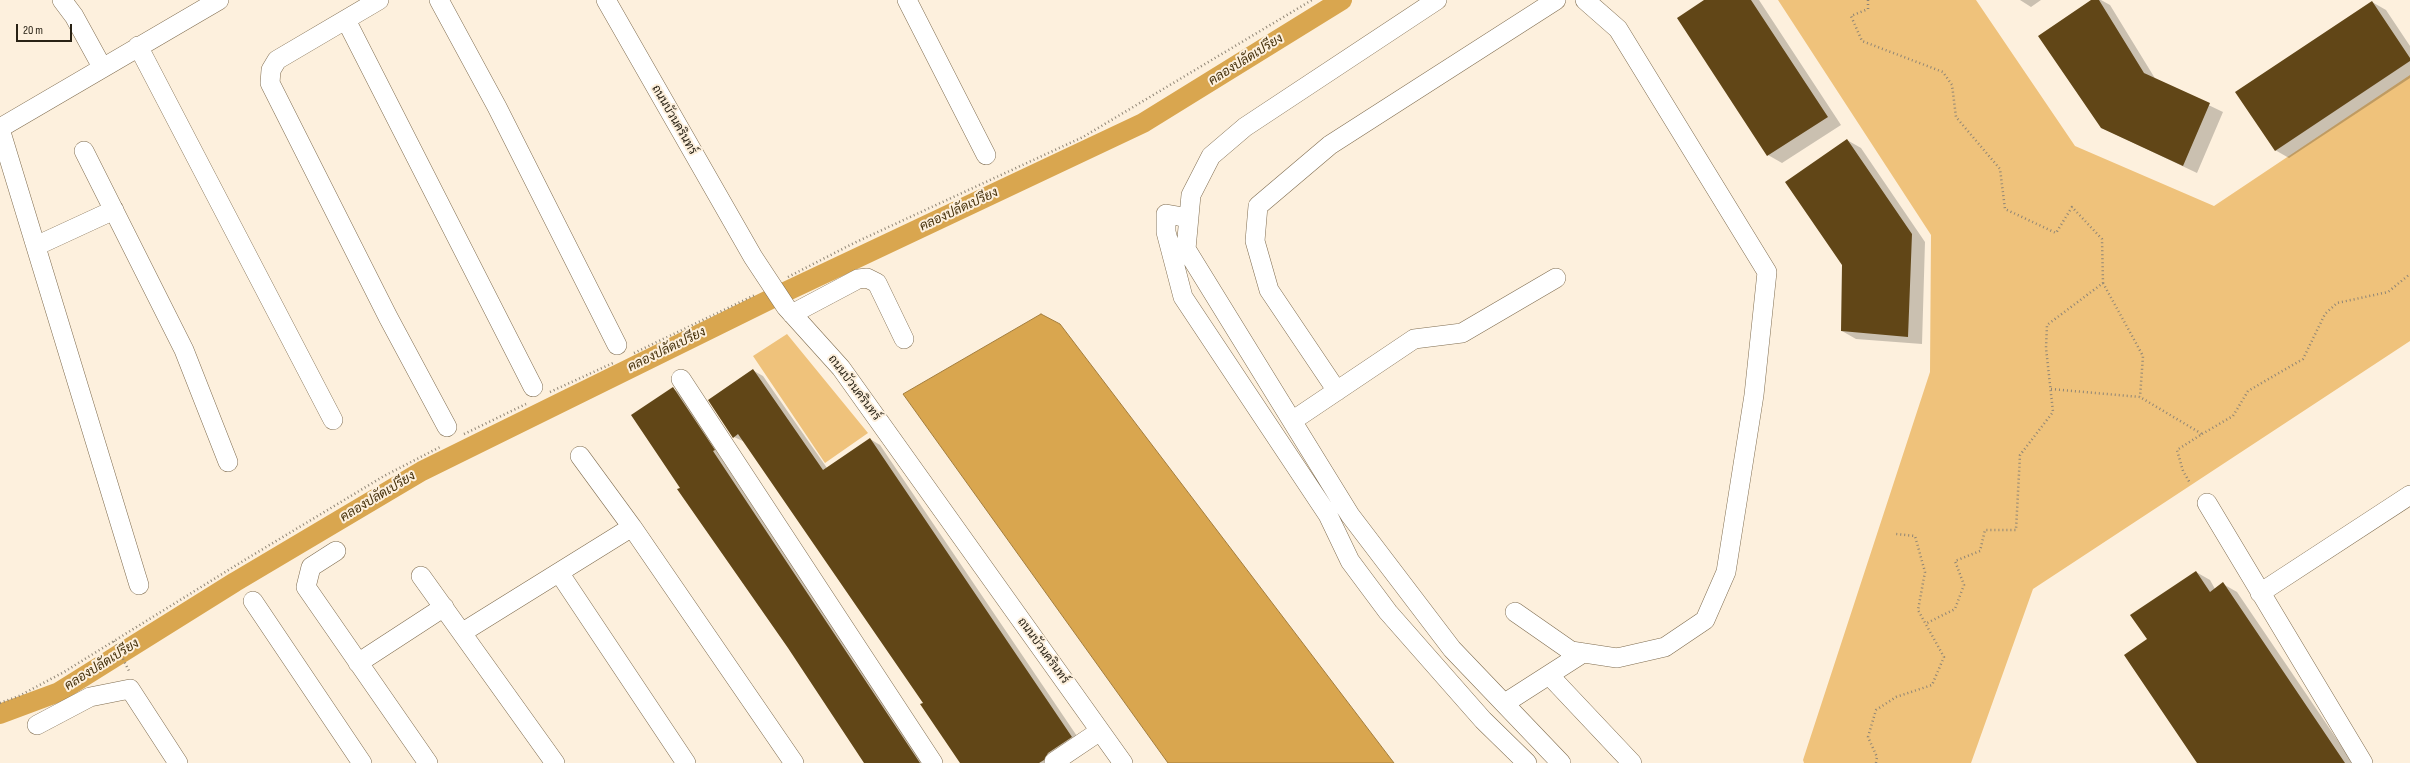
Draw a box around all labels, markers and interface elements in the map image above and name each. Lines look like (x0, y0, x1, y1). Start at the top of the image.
scale bar (18, 16, 74, 42)
text: 20 m (23, 23, 43, 38)
water label: คลองปลัดเปรียง (1206, 31, 1286, 89)
street label: ถนนบัวนครินทร์ (648, 83, 700, 157)
water label: คลองปลัดเปรียง (917, 185, 1001, 235)
water label: คลองปลัดเปรียง (625, 324, 709, 376)
street label: ถนนบัวนครินทร์ (825, 352, 883, 424)
water label: คลองปลัดเปรียง (338, 468, 418, 526)
street label: ถนนบัวนครินทร์ (1014, 615, 1072, 687)
water label: คลองปลัดเปรียง (62, 636, 142, 694)

